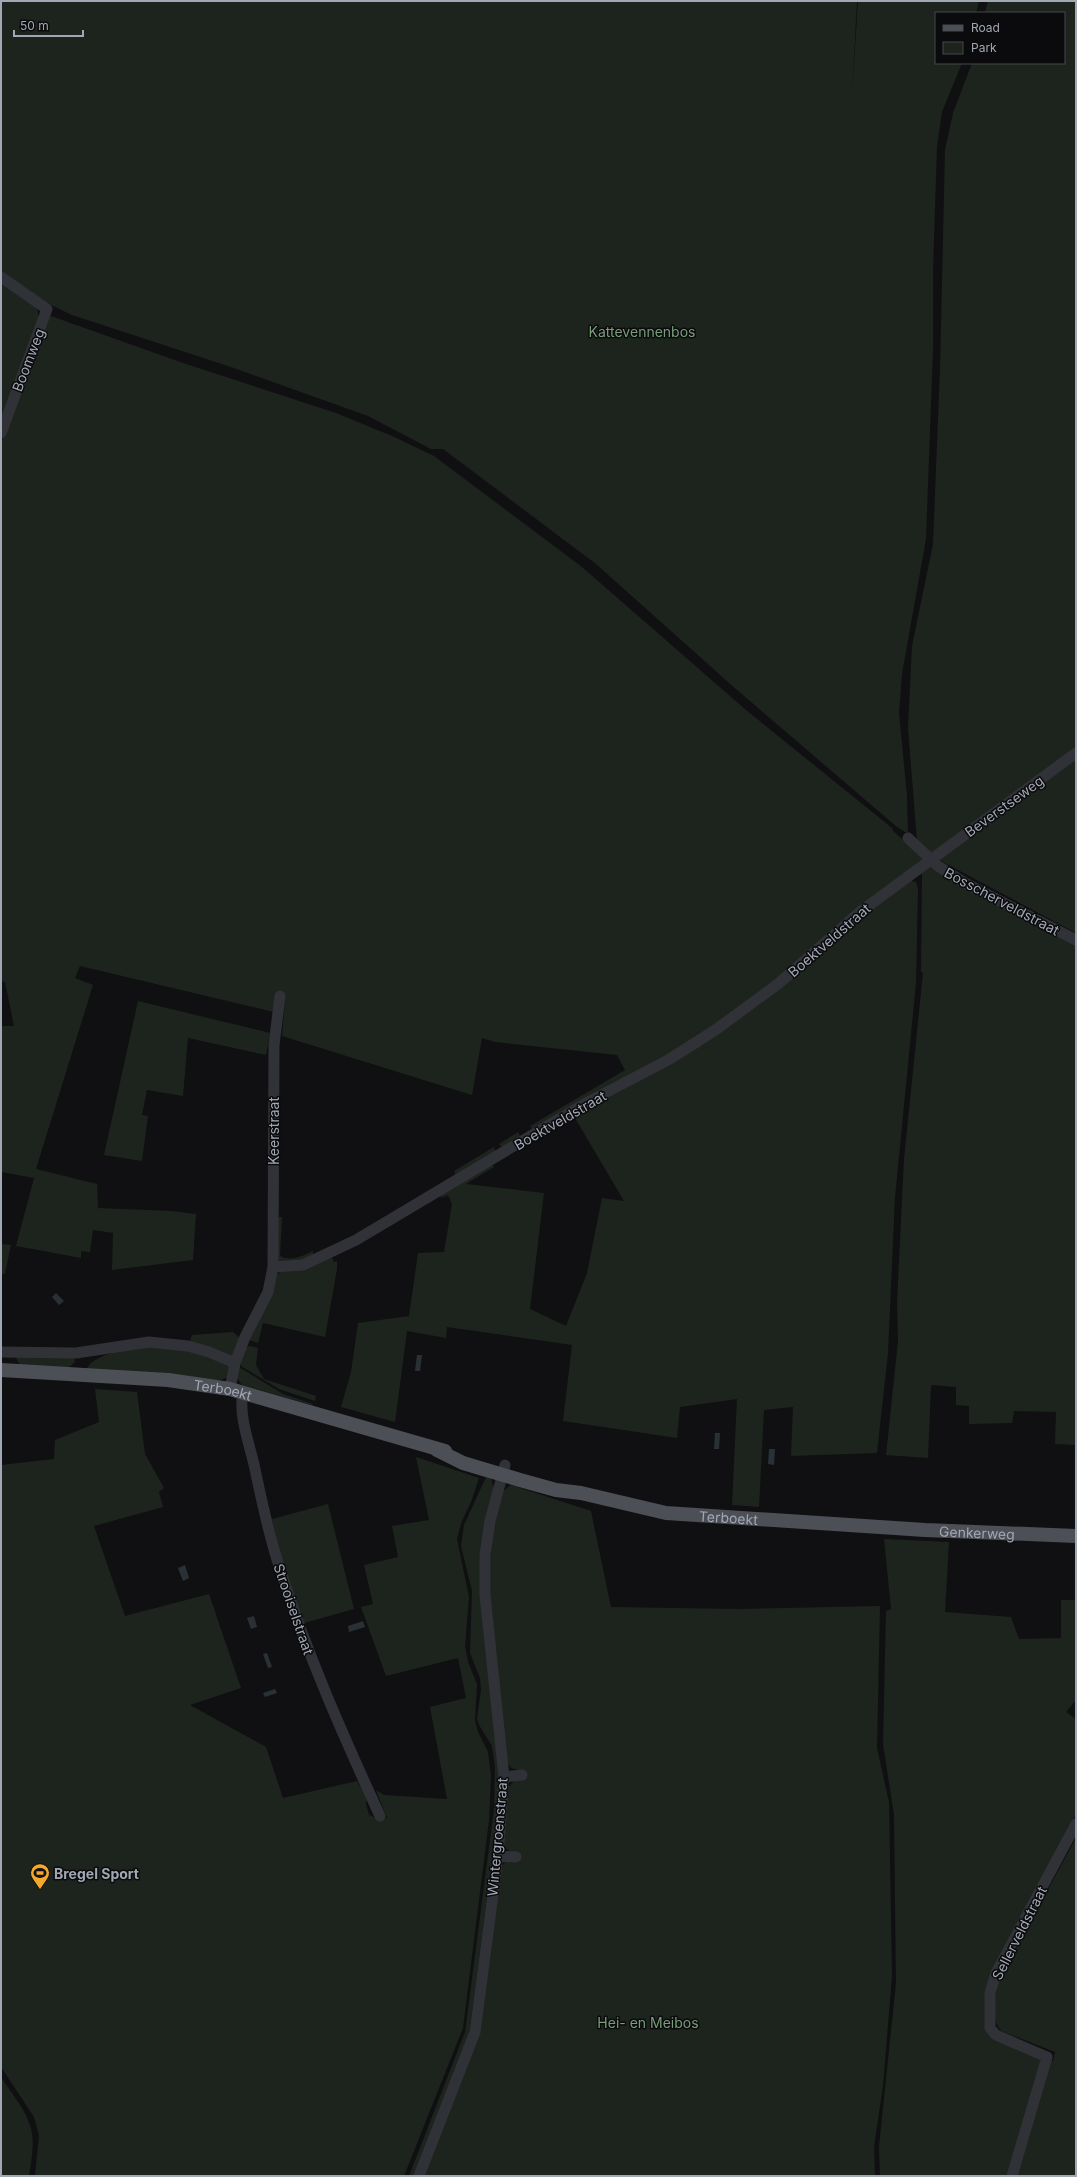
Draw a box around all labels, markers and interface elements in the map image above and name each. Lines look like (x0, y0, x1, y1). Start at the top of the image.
scale bar (14, 12, 83, 38)
legend (935, 12, 1065, 64)
text: 50 m (20, 18, 49, 33)
text: Road (971, 20, 1000, 35)
text: Park (971, 40, 997, 55)
park label: Kattevennenbos (589, 323, 695, 340)
street label: Boomweg (8, 326, 48, 394)
street label: Beverstseweg (961, 772, 1047, 840)
street label: Bosscherveldstraat (942, 864, 1063, 939)
street label: Boektveldstraat (784, 899, 874, 980)
street label: Boektveldstraat (511, 1087, 609, 1153)
street label: Keerstraat (265, 1097, 282, 1165)
street label: Terboekt (193, 1375, 254, 1404)
street label: Terboekt (698, 1507, 759, 1528)
street label: Genkerweg (939, 1522, 1015, 1542)
street label: Strooiselstraat (270, 1561, 318, 1657)
street label: Wintergroenstraat (483, 1777, 511, 1897)
sports icon: Bregel Sport (29, 1862, 51, 1890)
place label: Bregel Sport (54, 1865, 139, 1882)
street label: Sellerveldstraat (988, 1883, 1050, 1983)
park label: Hei- en Meibos (597, 2014, 699, 2031)

